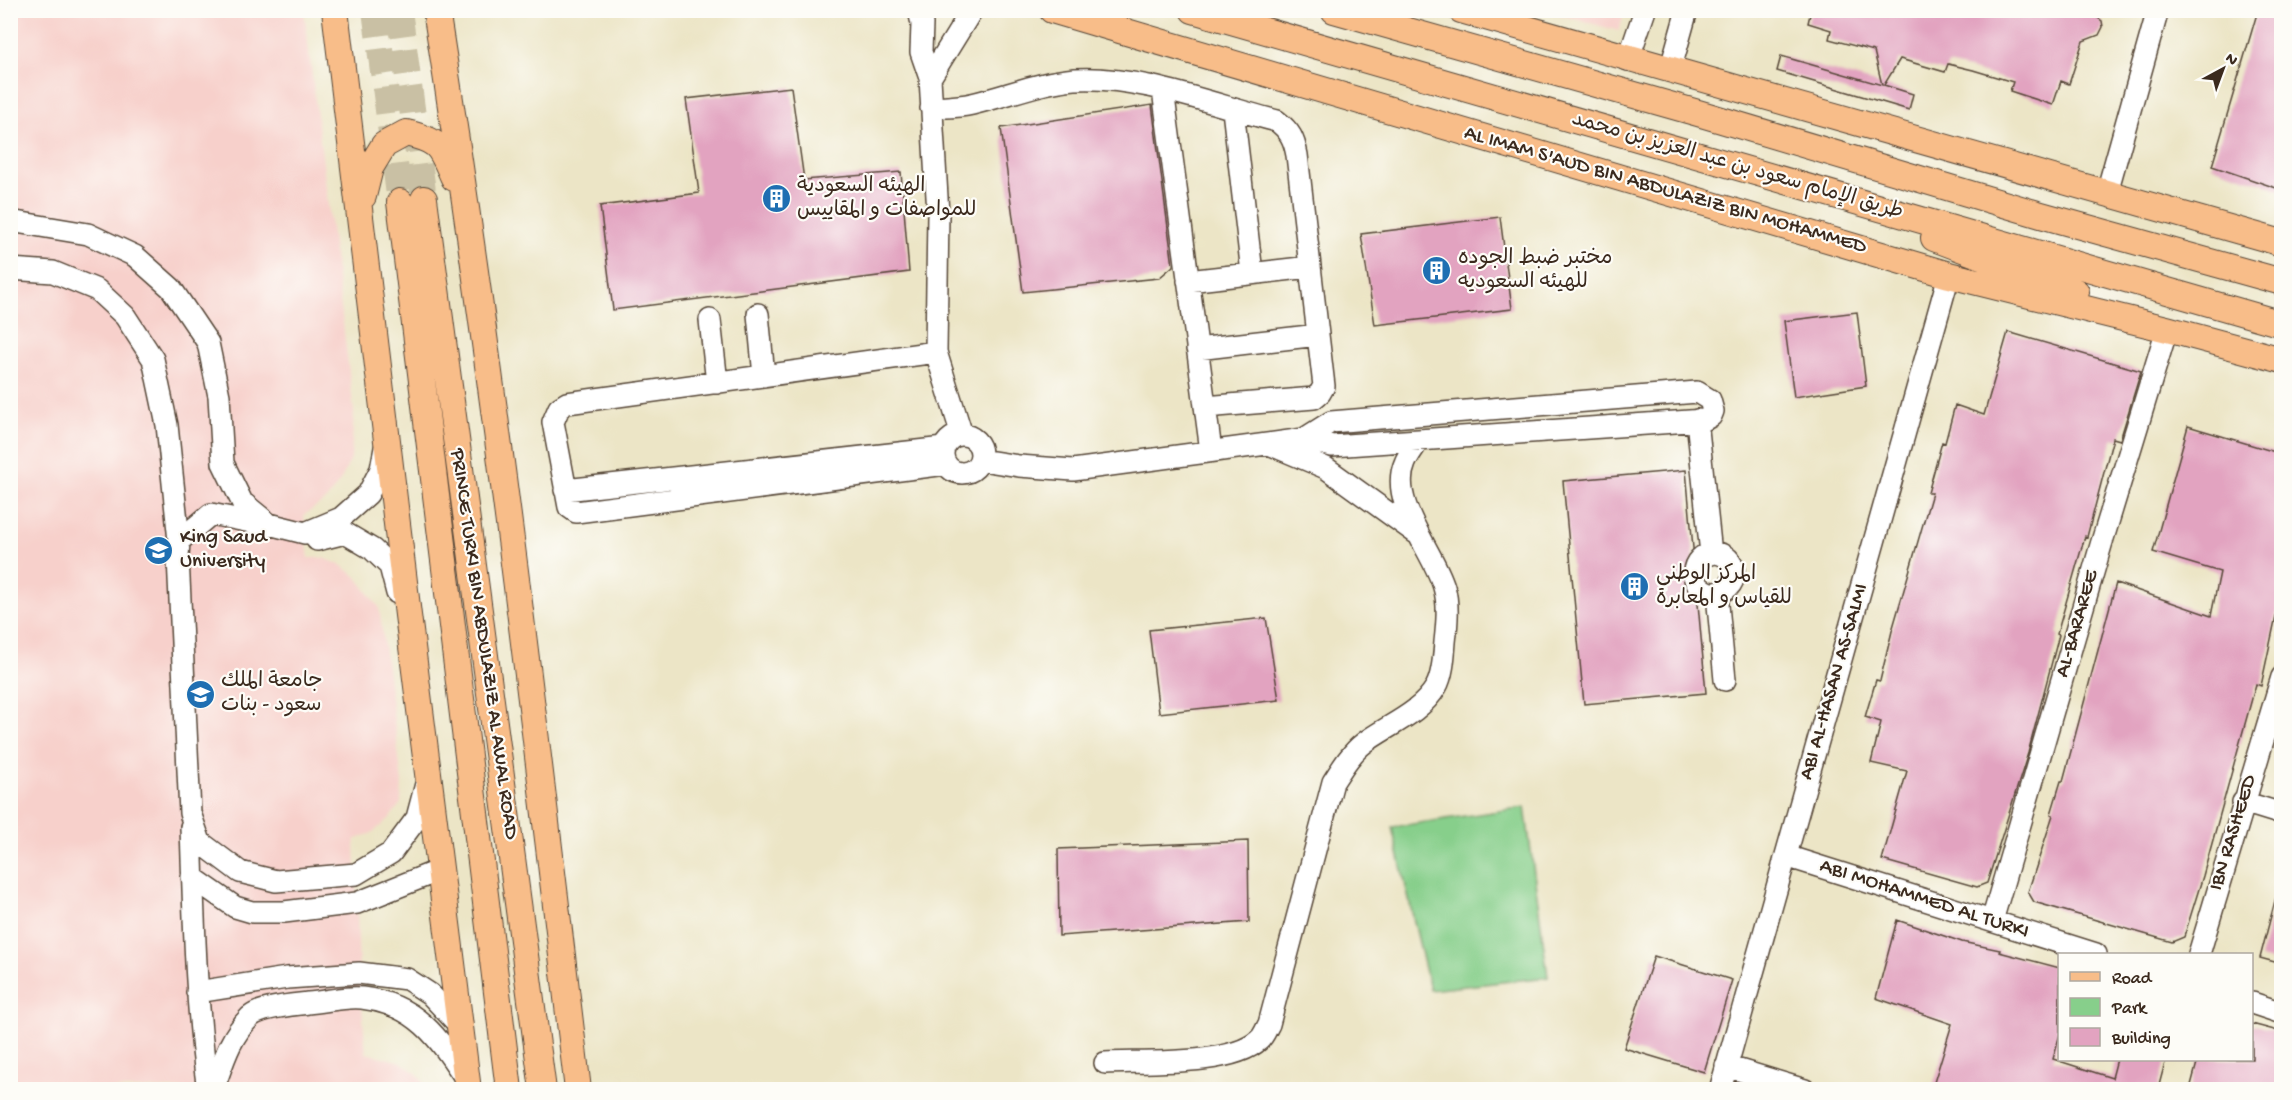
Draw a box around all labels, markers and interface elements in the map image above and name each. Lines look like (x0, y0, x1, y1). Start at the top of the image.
north arrow (2193, 39, 2253, 99)
text: N (2220, 50, 2241, 71)
street label: طريق الإمام سعود بن عبد العزيز بن محمد (1568, 108, 1906, 226)
street label: AL IMAM S'AUD BIN ABDULAZIZ BIN MOHAMMED (1461, 121, 1869, 261)
place label: الهيئه السعودية للمواصفات و المقاييس (797, 175, 976, 224)
building icon: الهيئه السعودية للمواصفات و المقاييس (760, 183, 792, 215)
place label: مختبر ضبط الجوده للهيئه السعوديه (1458, 247, 1612, 296)
building icon: مختبر ضبط الجوده للهيئه السعوديه (1421, 255, 1453, 287)
street label: PRINCE TURKI BIN ABDULAZIZ AL AWAL ROAD (443, 446, 523, 841)
place label: King Saud University (180, 526, 268, 575)
school or university icon: King Saud University (143, 534, 175, 566)
place label: المركز الوطني للقياس و المعابرة (1656, 563, 1792, 612)
street label: AL-BARAREE (2051, 567, 2105, 680)
building icon: المركز الوطني للقياس و المعابرة (1619, 571, 1651, 603)
street label: ABI AL-HASAN AS-SALMI (1795, 581, 1875, 783)
place label: جامعة الملك سعود - بنات (221, 670, 323, 719)
school or university icon: جامعة الملك سعود - بنات (184, 678, 216, 710)
street label: IBN RASHEED (2205, 772, 2264, 894)
street label: ABI MOHAMMED AL TURKI (1816, 854, 2032, 946)
legend (2058, 953, 2253, 1061)
text: Road (2112, 969, 2153, 990)
text: Park (2111, 999, 2148, 1020)
text: Building (2111, 1029, 2171, 1050)

